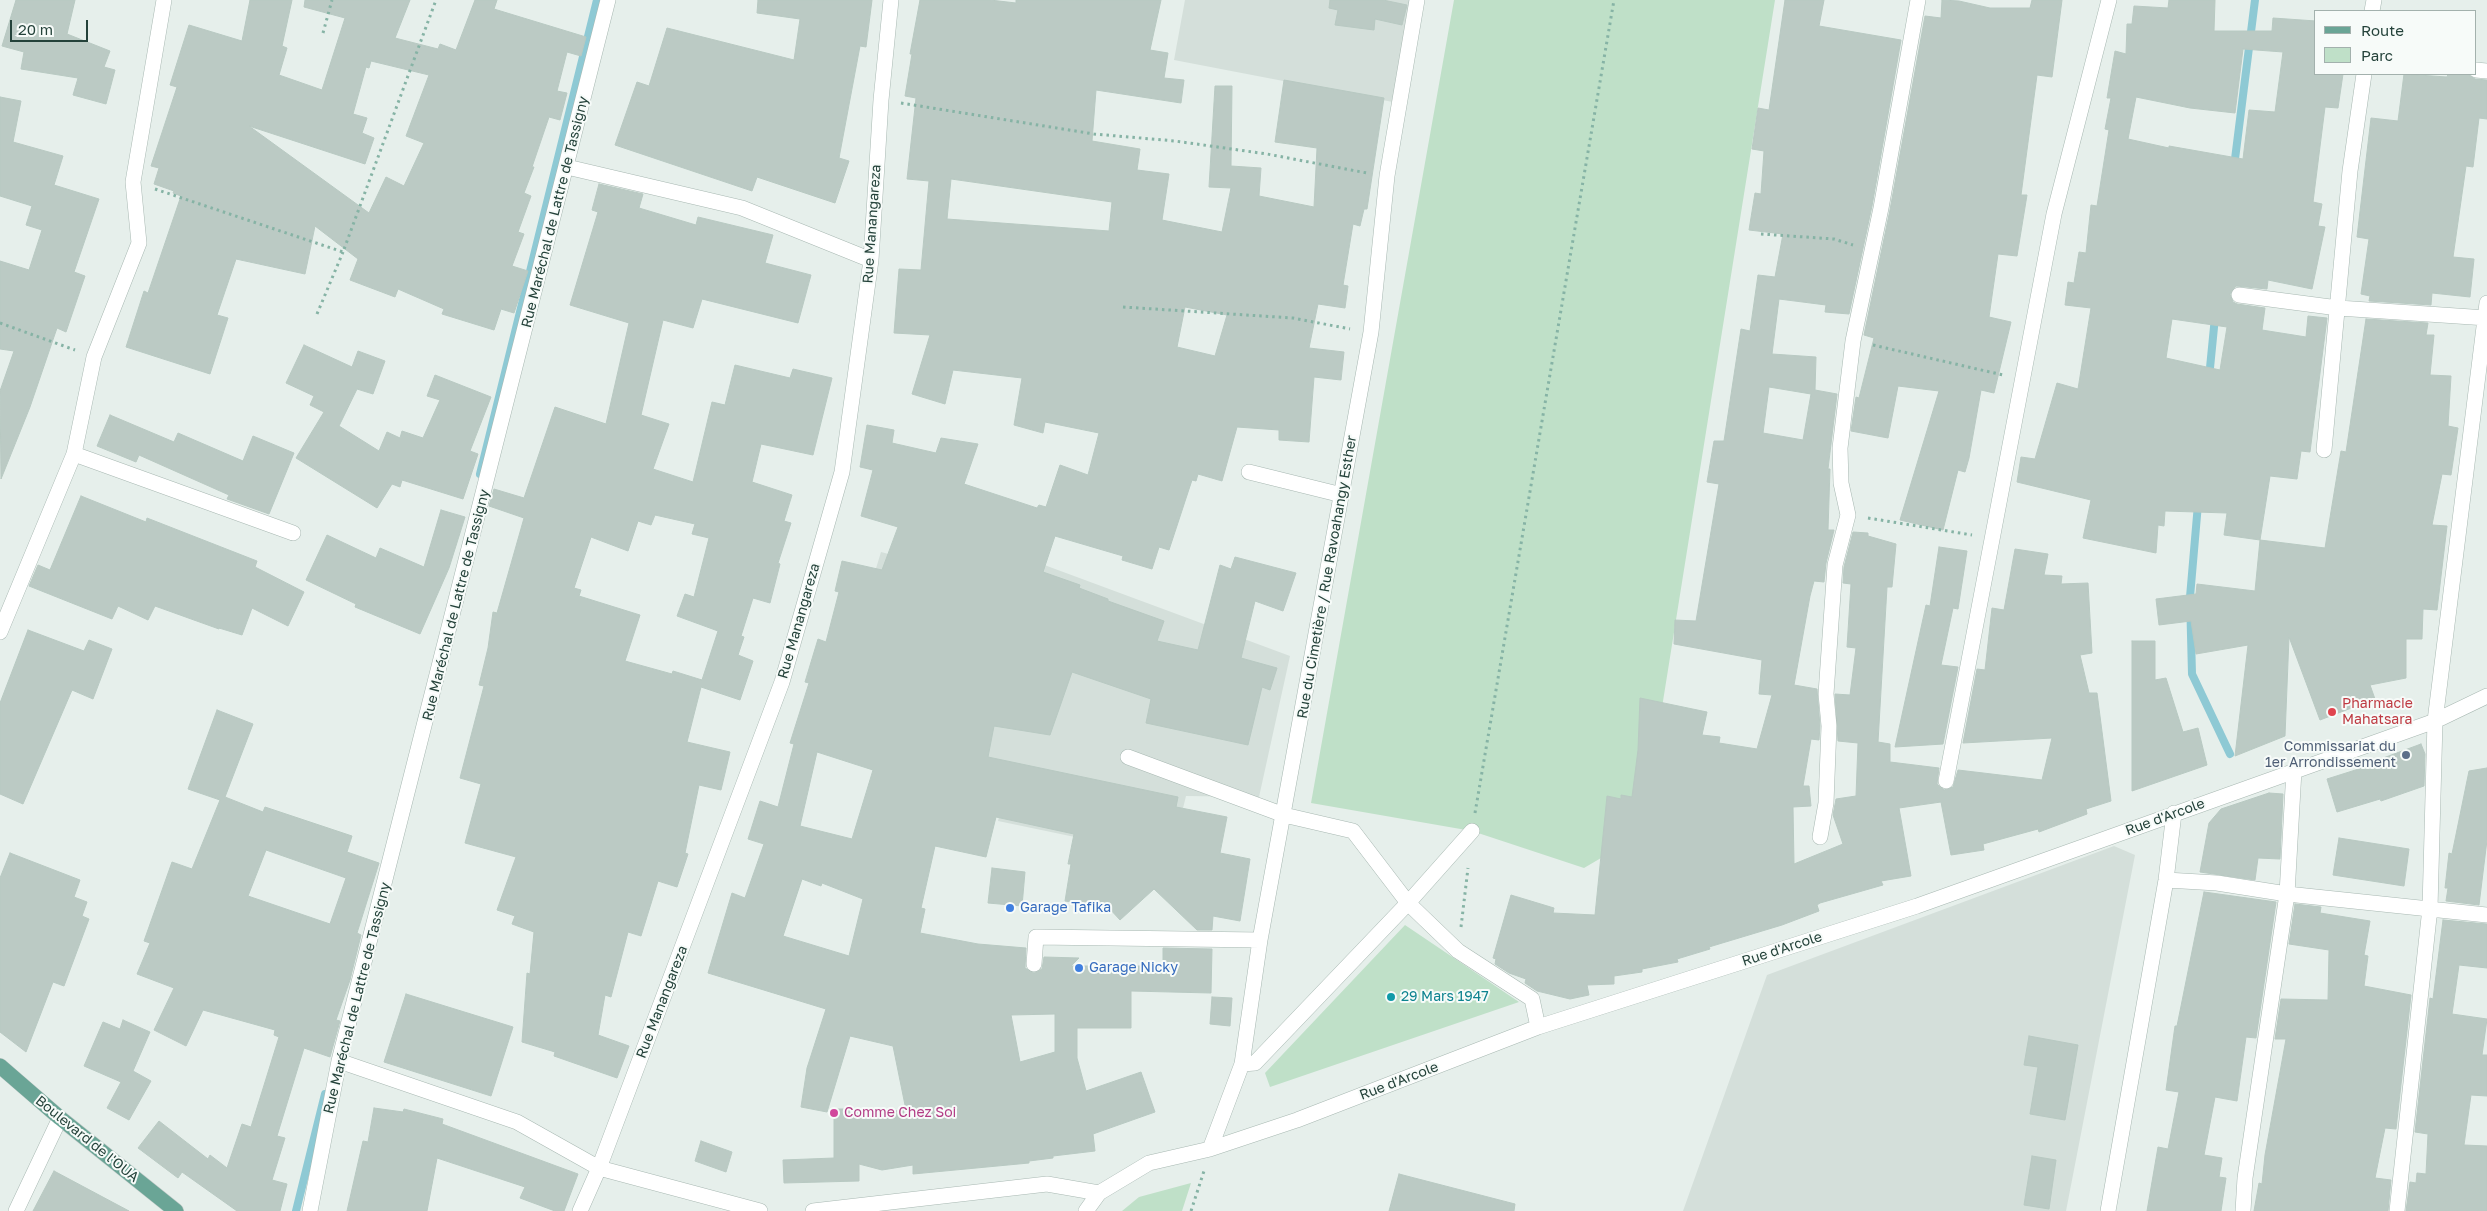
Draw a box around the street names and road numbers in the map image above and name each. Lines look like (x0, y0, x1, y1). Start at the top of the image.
street label: Rue Maréchal de Lattre de Tassigny (518, 95, 592, 329)
street label: Rue Manangareza (859, 164, 885, 284)
street label: Rue du Cimetière / Rue Ravoahangy Esther (1294, 434, 1360, 720)
street label: Rue Maréchal de Lattre de Tassigny (419, 488, 493, 722)
street label: Rue Manangareza (774, 561, 824, 681)
street label: Rue d'Arcole (2123, 795, 2207, 839)
street label: Rue Maréchal de Lattre de Tassigny (320, 881, 394, 1115)
street label: Rue d'Arcole (1740, 928, 1824, 970)
street label: Rue Manangareza (633, 943, 691, 1061)
street label: Rue d'Arcole (1357, 1058, 1441, 1104)
street label: Boulevard de l'OUA (32, 1092, 142, 1186)

